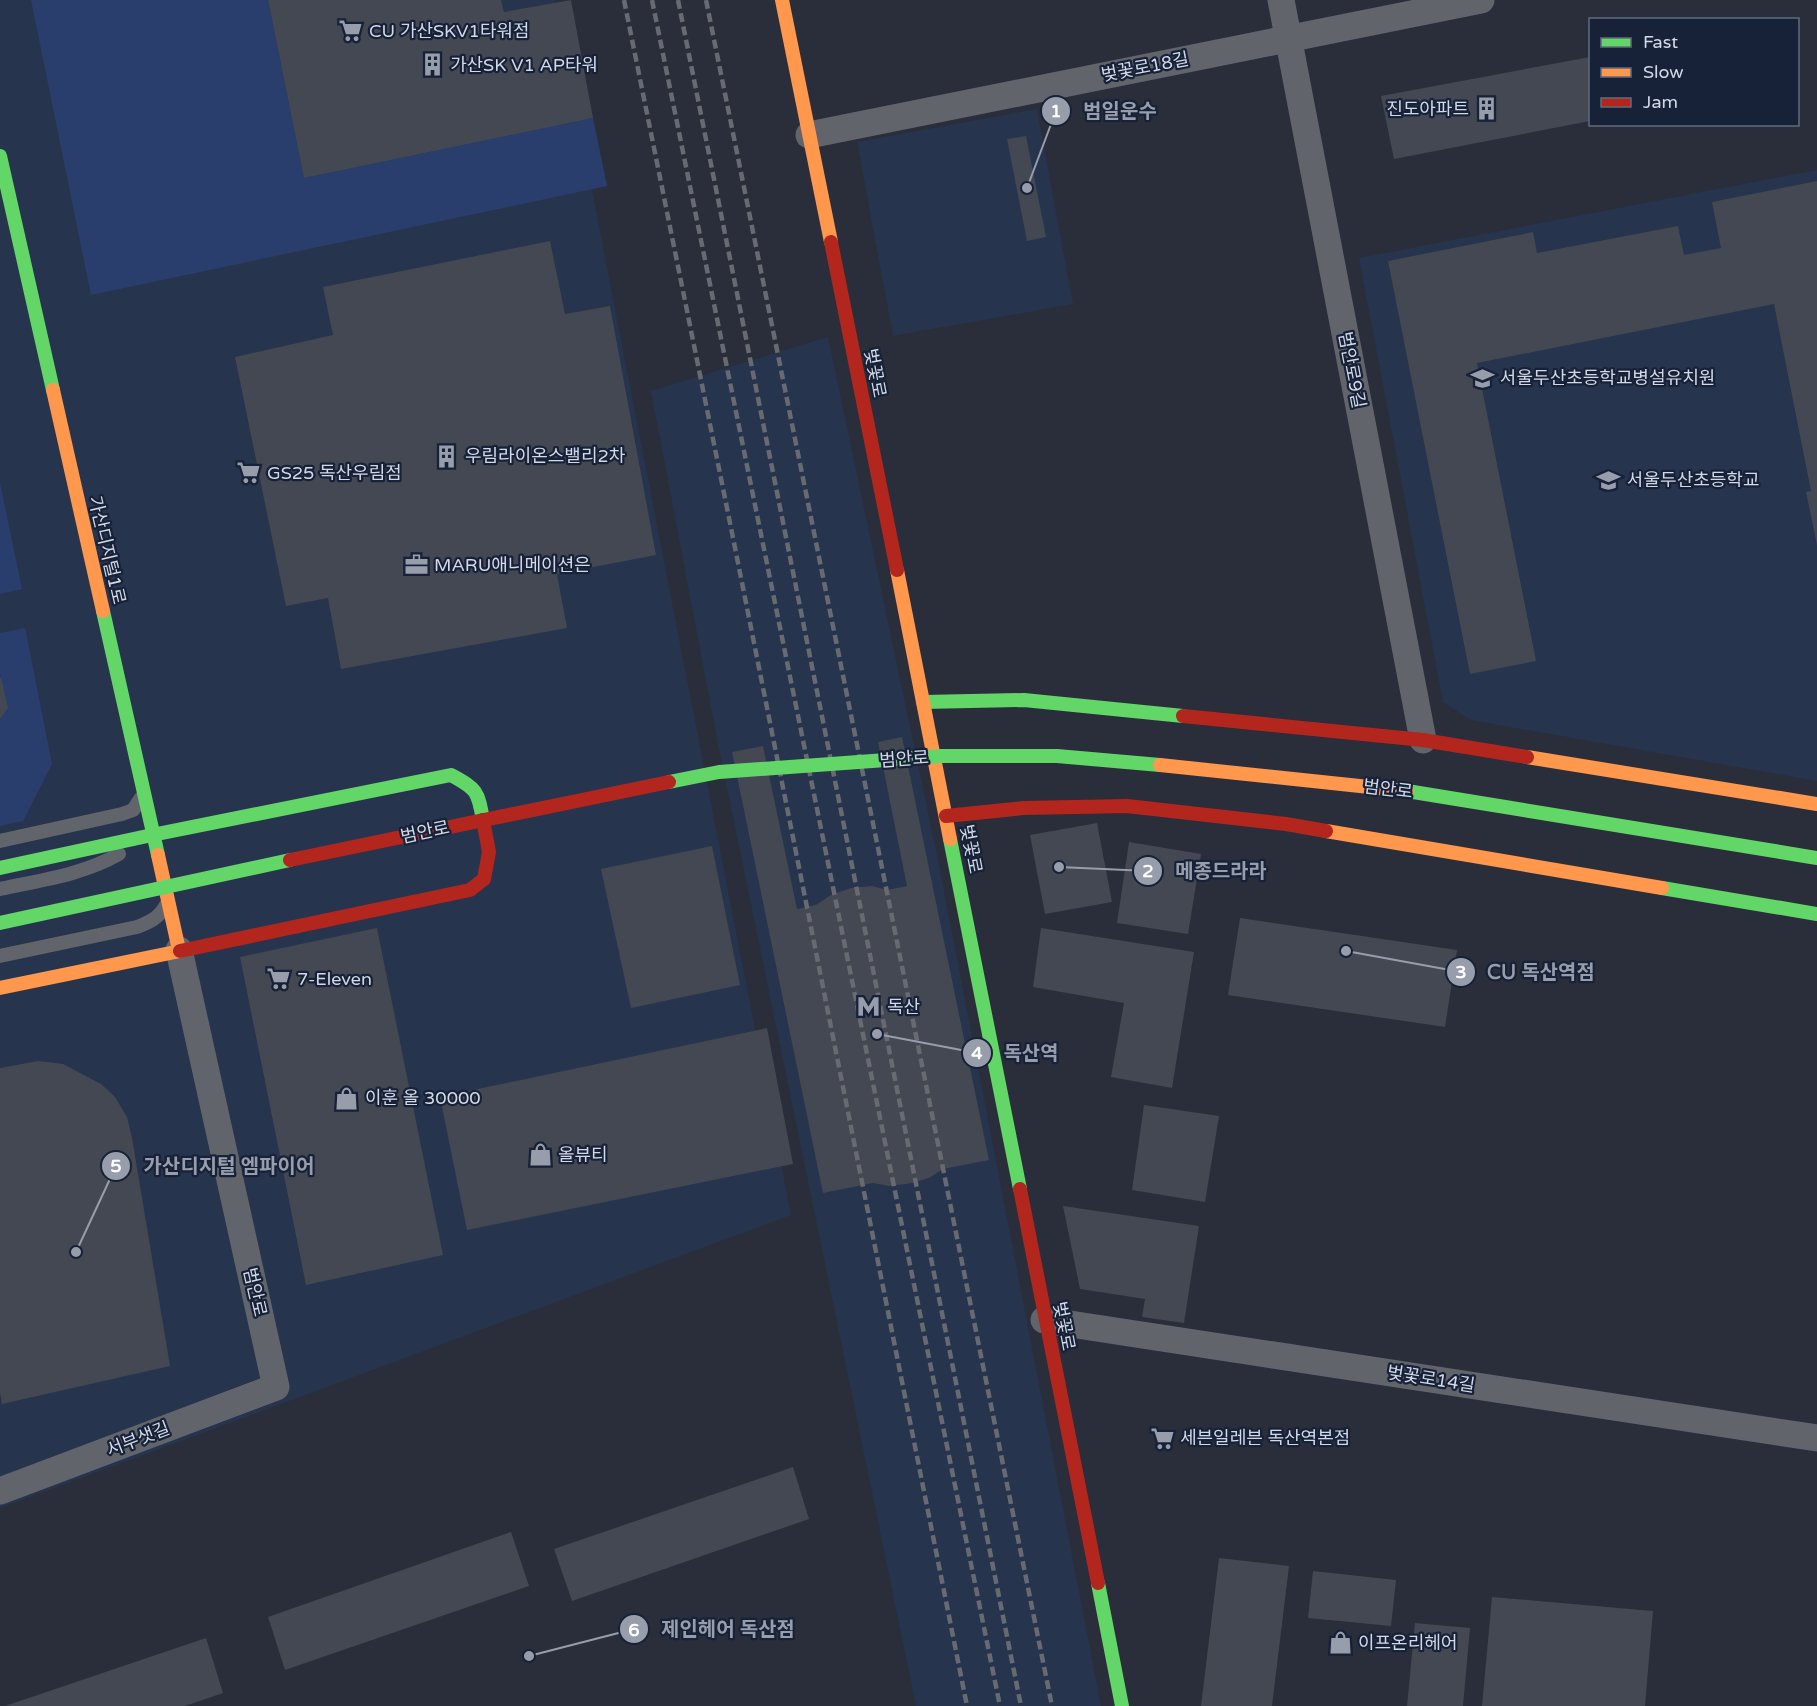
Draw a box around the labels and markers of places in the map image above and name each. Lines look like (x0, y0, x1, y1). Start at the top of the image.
supermarket icon: CU 가산SKV1타워점 (338, 18, 364, 44)
place label: CU 가산SKV1타워점 (369, 20, 530, 42)
building icon: 가산SK V1 AP타워 (419, 52, 445, 78)
place label: 가산SK V1 AP타워 (450, 54, 598, 76)
callout: 범일운수 (1041, 92, 1169, 130)
building icon: 진도아파트 (1474, 96, 1500, 122)
place label: 진도아파트 (1386, 98, 1469, 120)
school or university icon: 서울두산초등학교병설유치원 (1469, 365, 1495, 391)
place label: 서울두산초등학교병설유치원 (1500, 367, 1715, 389)
building icon: 우림라이온스밸리2차 (434, 443, 460, 469)
place label: 우림라이온스밸리2차 (465, 445, 626, 467)
supermarket icon: GS25 독산우림점 (236, 460, 262, 486)
place label: GS25 독산우림점 (267, 462, 402, 484)
school or university icon: 서울두산초등학교 (1596, 467, 1622, 493)
place label: 서울두산초등학교 (1627, 469, 1759, 491)
office icon: MARU애니메이션은 (403, 552, 429, 578)
place label: MARU애니메이션은 (434, 554, 591, 576)
callout: 메종드라라 (1133, 852, 1279, 890)
callout: CU 독산역점 (1446, 953, 1607, 991)
supermarket icon: 7-Eleven (266, 966, 292, 992)
place label: 7-Eleven (297, 968, 372, 990)
metro station icon: 독산 (856, 994, 882, 1020)
place label: 독산 (887, 996, 920, 1018)
callout: 독산역 (962, 1034, 1071, 1072)
shop icon: 이훈 올 30000 (334, 1085, 360, 1111)
place label: 이훈 올 30000 (365, 1087, 481, 1109)
shop icon: 올뷰티 (527, 1142, 553, 1168)
place label: 올뷰티 (558, 1144, 608, 1166)
callout: 가산디지털 엠파이어 (101, 1147, 326, 1185)
supermarket icon: 세븐일레븐 독산역본점 (1149, 1425, 1175, 1451)
place label: 세븐일레븐 독산역본점 (1180, 1427, 1350, 1449)
callout: 제인헤어 독산점 (619, 1610, 807, 1648)
shop icon: 이프온리헤어 (1327, 1630, 1353, 1656)
place label: 이프온리헤어 (1358, 1632, 1457, 1654)

